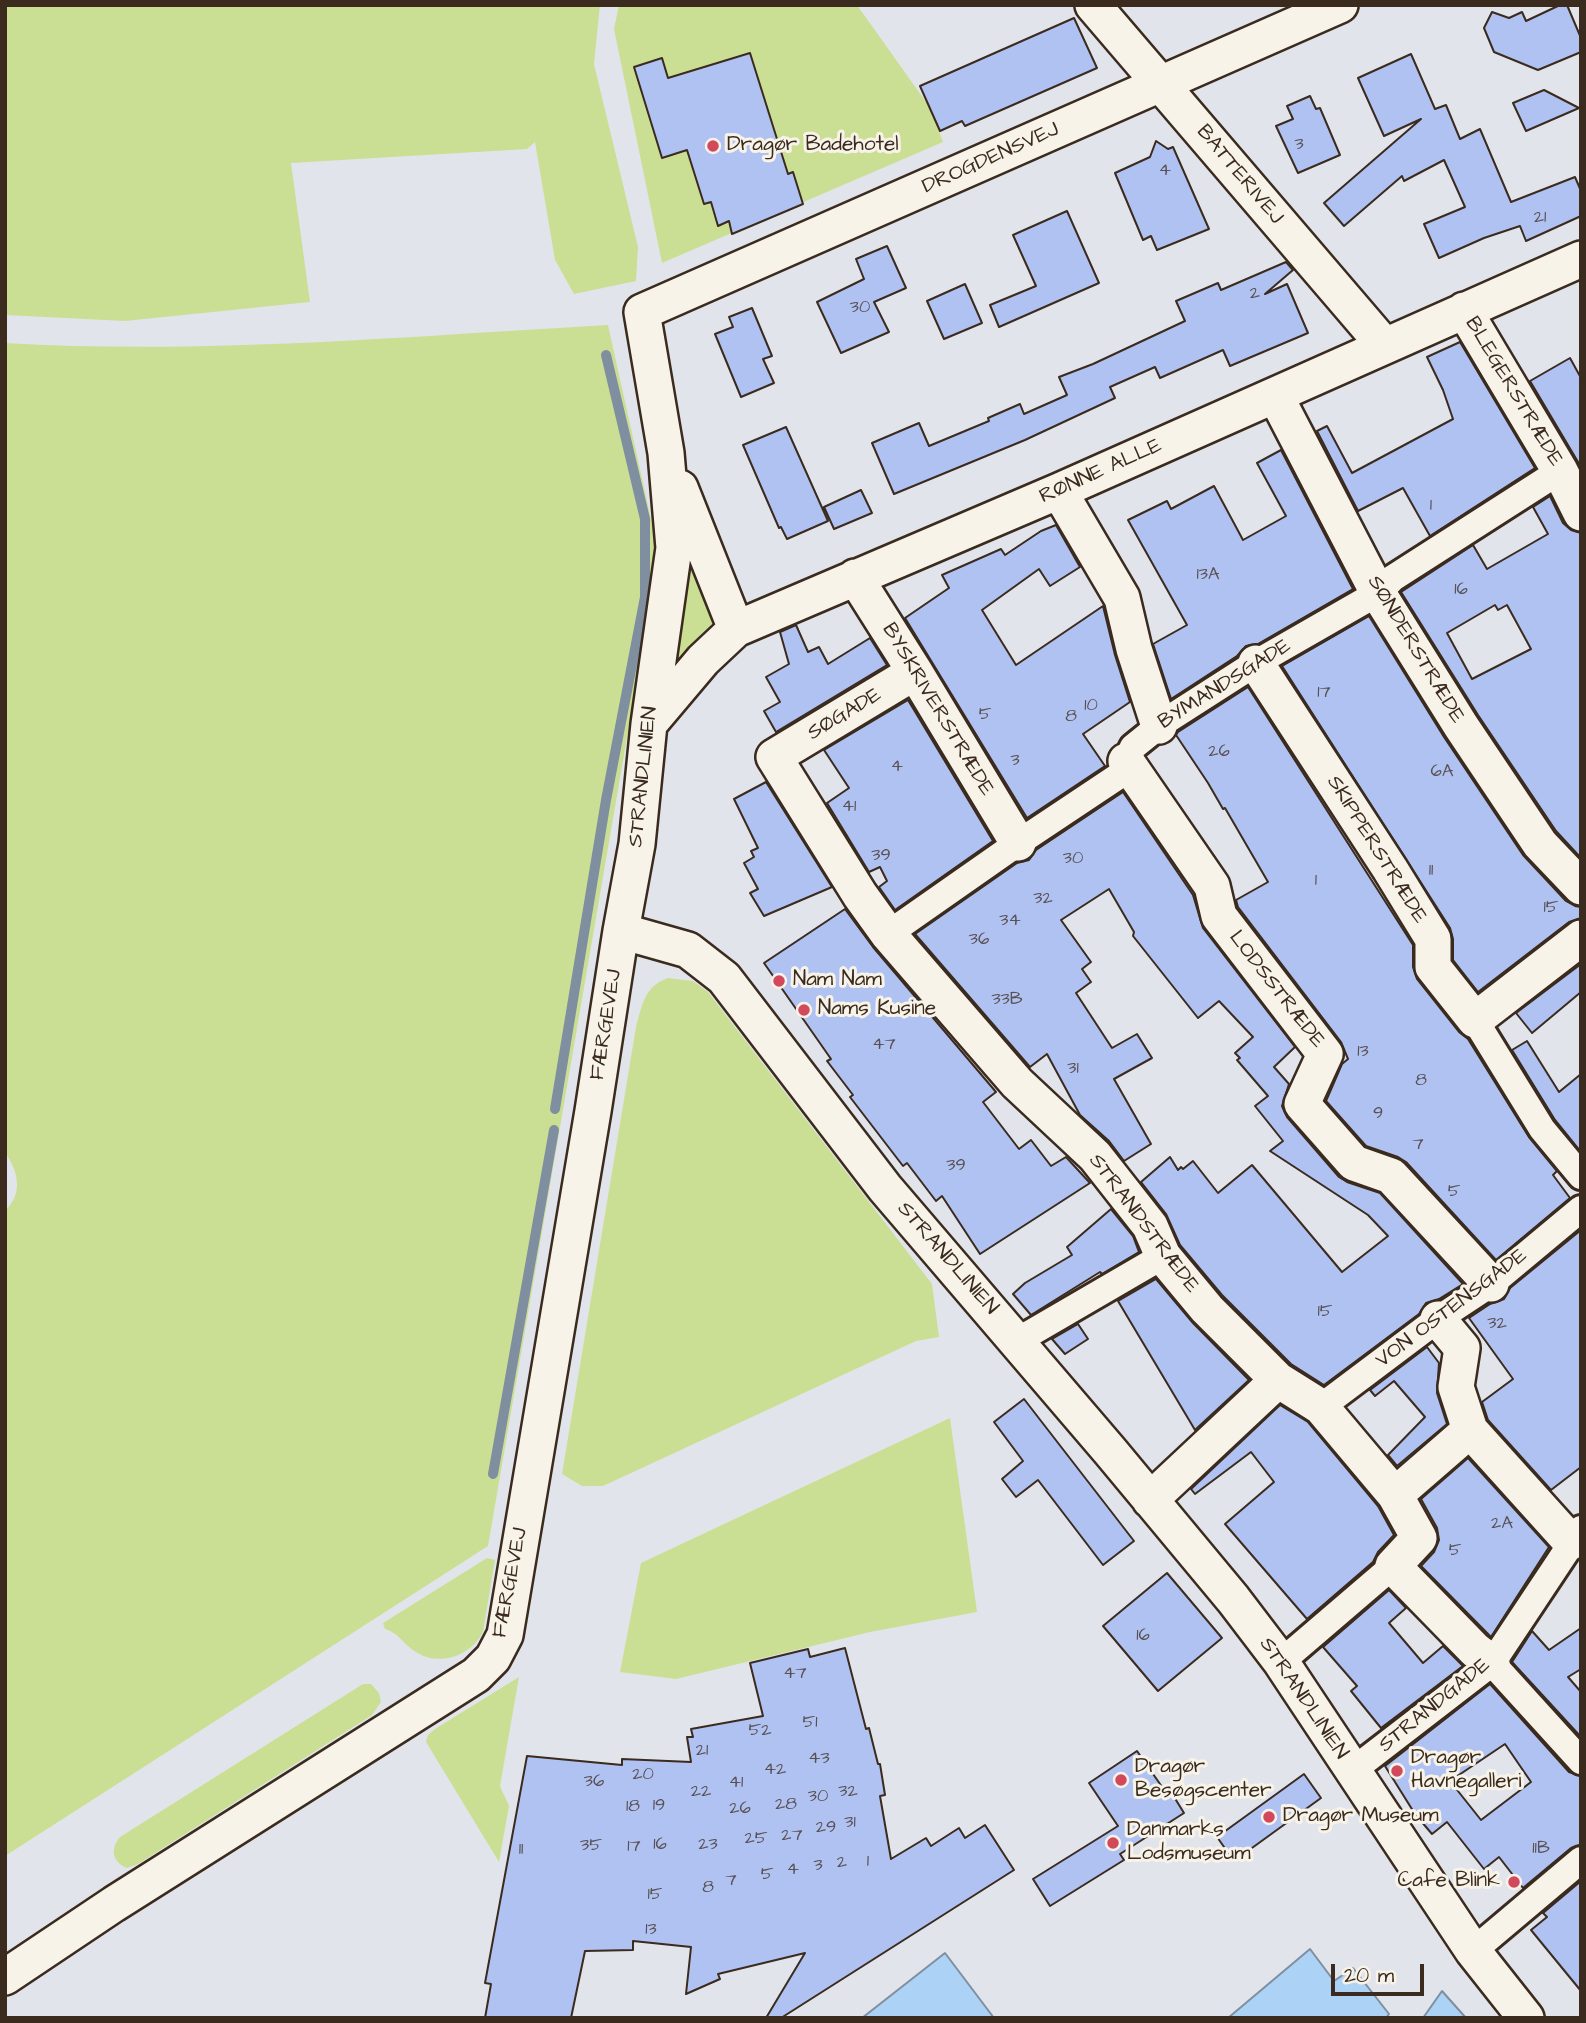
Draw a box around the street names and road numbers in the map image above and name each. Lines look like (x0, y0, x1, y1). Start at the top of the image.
street label: DROGDENSVEJ (919, 118, 1063, 200)
street label: BATTERIVEJ (1190, 120, 1288, 230)
street label: BLEGERSTRÆDE (1458, 313, 1568, 471)
street label: RØNNE ALLE (1036, 434, 1166, 510)
street label: SØNDERSTRÆDE (1361, 572, 1469, 728)
street label: BYSKRIVERSTRÆDE (875, 619, 999, 801)
street label: BYMANDSGADE (1154, 634, 1296, 736)
street label: SØGADE (804, 683, 886, 747)
street label: STRANDLINIEN (624, 705, 664, 849)
street label: SKIPPERSTRÆDE (1320, 771, 1432, 929)
street label: LODSSTRÆDE (1222, 926, 1330, 1054)
street label: FÆRGEVEJ (586, 968, 628, 1082)
street label: STRANDSTRÆDE (1082, 1149, 1204, 1299)
street label: STRANDLINIEN (891, 1197, 1003, 1321)
street label: VON OSTENSGADE (1372, 1244, 1532, 1374)
street label: FÆRGEVEJ (488, 1526, 534, 1640)
street label: STRANDLINIEN (1253, 1633, 1353, 1765)
street label: STRANDGADE (1374, 1653, 1496, 1759)

